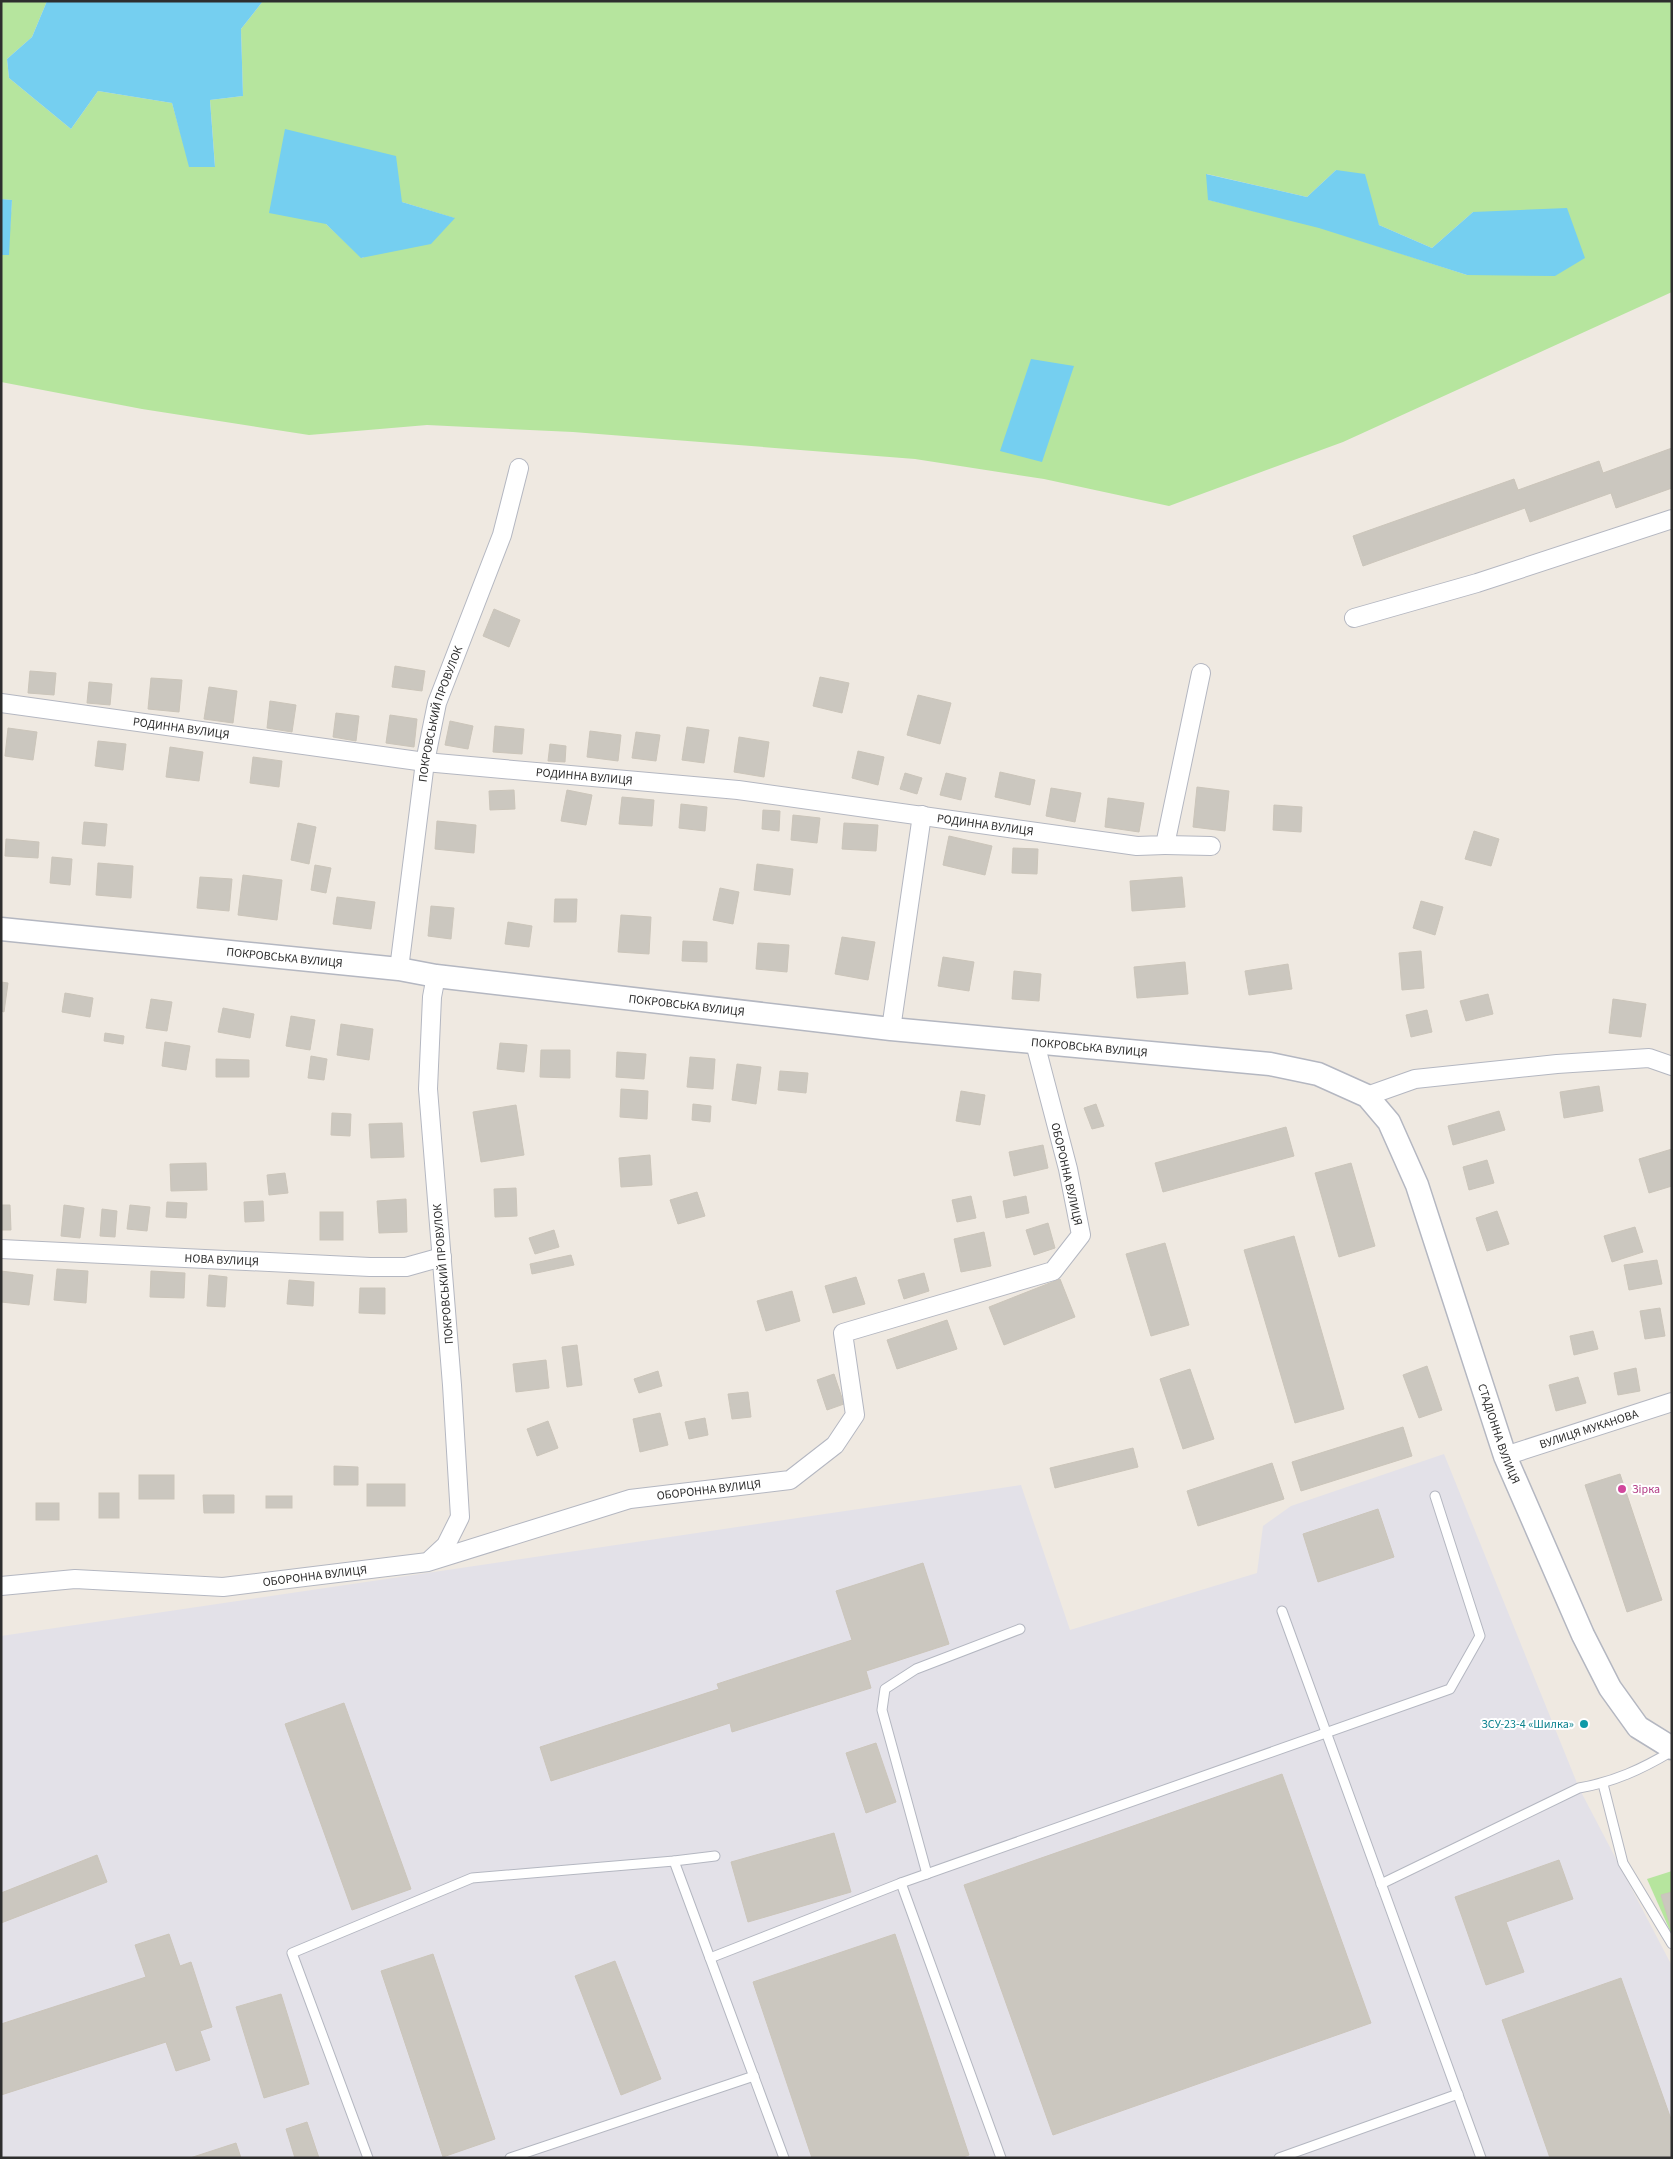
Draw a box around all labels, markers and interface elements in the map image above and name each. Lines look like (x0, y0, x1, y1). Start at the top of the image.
street label: ПОКРОВСЬКИЙ ПРОВУЛОК (415, 644, 467, 783)
street label: РОДИННА ВУЛИЦЯ (132, 713, 231, 744)
street label: РОДИННА ВУЛИЦЯ (535, 764, 633, 790)
street label: РОДИННА ВУЛИЦЯ (936, 810, 1034, 840)
street label: ПОКРОВСЬКА ВУЛИЦЯ (226, 944, 344, 972)
street label: ПОКРОВСЬКА ВУЛИЦЯ (628, 990, 746, 1021)
street label: ПОКРОВСЬКА ВУЛИЦЯ (1030, 1034, 1148, 1062)
street label: ОБОРОННА ВУЛИЦЯ (1046, 1121, 1087, 1227)
street label: ПОКРОВСЬКИЙ ПРОВУЛОК (429, 1203, 458, 1345)
street label: НОВА ВУЛИЦЯ (184, 1250, 259, 1271)
street label: СТАДІОННА ВУЛИЦЯ (1473, 1382, 1524, 1487)
street label: ВУЛИЦЯ МУКАНОВА (1537, 1405, 1641, 1453)
street label: ОБОРОННА ВУЛИЦЯ (656, 1476, 762, 1505)
place label: Зірка (1632, 1481, 1660, 1498)
marker: Зірка (1616, 1483, 1628, 1495)
street label: ОБОРОННА ВУЛИЦЯ (262, 1562, 368, 1591)
place label: ЗСУ-23-4 «Шилка» (1481, 1716, 1574, 1733)
marker: ЗСУ-23-4 «Шилка» (1578, 1718, 1590, 1730)

